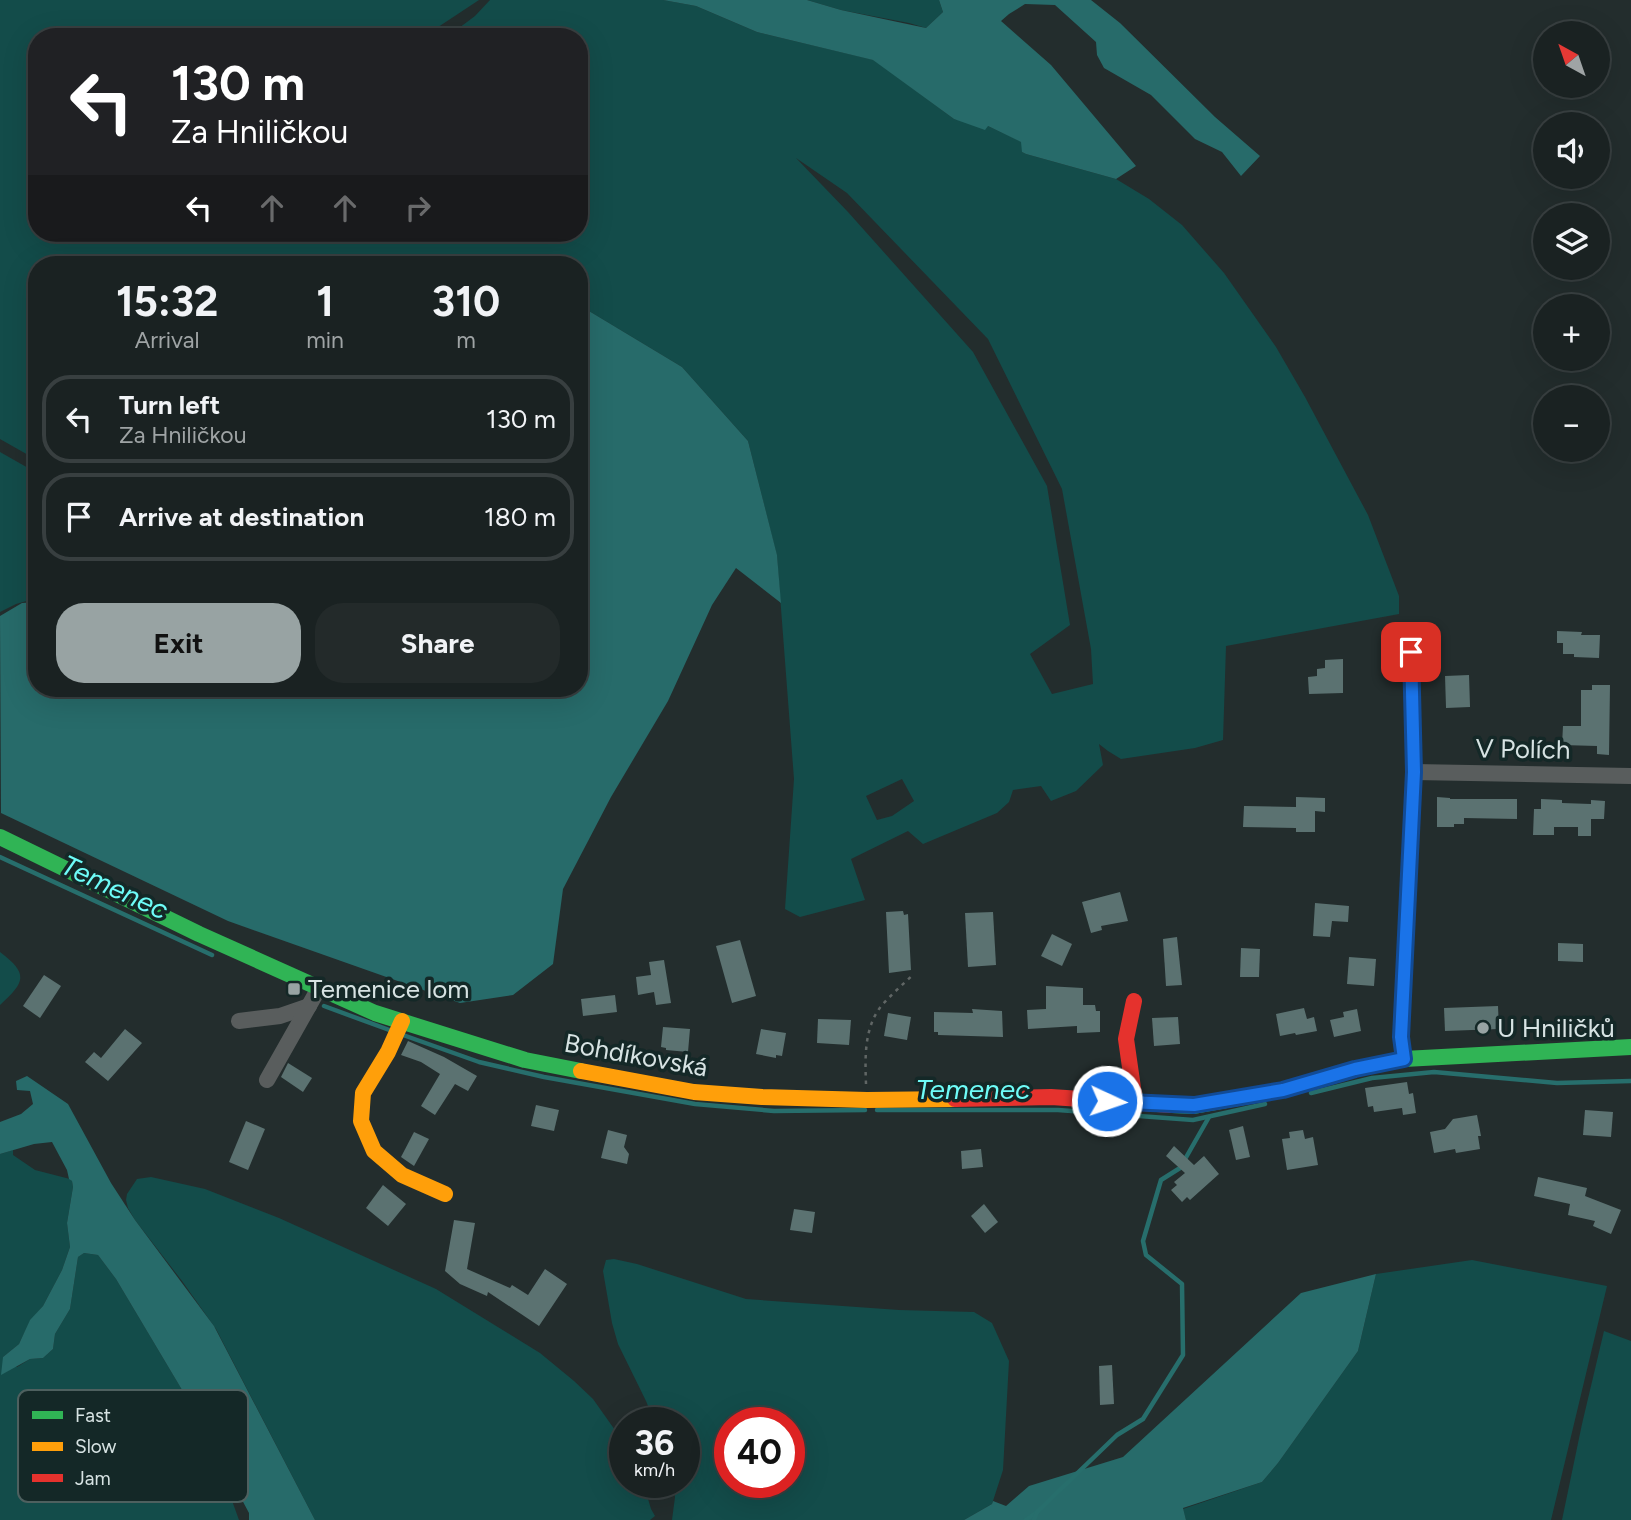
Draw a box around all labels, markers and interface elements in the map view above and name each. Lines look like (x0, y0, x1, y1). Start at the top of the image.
north arrow (1533, 21, 1610, 98)
map controls (1533, 21, 1610, 462)
text: 130 m (171, 53, 305, 112)
icon: left (56, 56, 147, 147)
button: sound (1533, 112, 1610, 189)
text: Za Hniličkou (171, 113, 348, 151)
icon: left (180, 189, 218, 227)
icon: ahead (253, 189, 291, 227)
icon: ahead (326, 189, 364, 227)
icon: right (399, 189, 437, 227)
button: layers (1533, 203, 1610, 280)
text: 15:32 (116, 276, 218, 327)
text: 1 (316, 276, 334, 327)
text: 310 (432, 276, 500, 327)
button: + (1533, 294, 1610, 371)
text: Arrival (135, 326, 200, 354)
text: min (306, 326, 344, 354)
text: m (456, 326, 476, 354)
button: − (1533, 385, 1610, 462)
text: Turn left (119, 389, 220, 421)
icon: left (60, 400, 98, 438)
text: 130 m (486, 403, 556, 435)
text: Za Hniličkou (119, 421, 247, 449)
icon: arrive (60, 498, 98, 536)
text: Arrive at destination (119, 501, 364, 533)
text: 180 m (484, 501, 556, 533)
button: Exit (56, 603, 301, 683)
button: Share (315, 603, 560, 683)
pin (1381, 622, 1441, 682)
icon: arrive (1392, 633, 1430, 671)
street label: V Polích (1475, 732, 1571, 766)
water label: Temenec (56, 847, 174, 927)
place label: Temenice lom (308, 973, 469, 1005)
marker: Temenice lom (286, 981, 302, 997)
place label: U Hniličků (1497, 1012, 1615, 1044)
marker: U Hniličků (1475, 1020, 1491, 1036)
street label: Bohdíkovská (562, 1027, 710, 1083)
position arrow (1070, 1064, 1144, 1138)
water label: Temenec (916, 1072, 1030, 1106)
legend (18, 1390, 248, 1502)
text: Fast (75, 1404, 111, 1427)
speed limit sign: 40 (714, 1407, 805, 1498)
text: 36 (635, 1422, 674, 1464)
text: Slow (75, 1435, 117, 1458)
text: km/h (634, 1459, 675, 1481)
text: Jam (75, 1467, 111, 1490)

